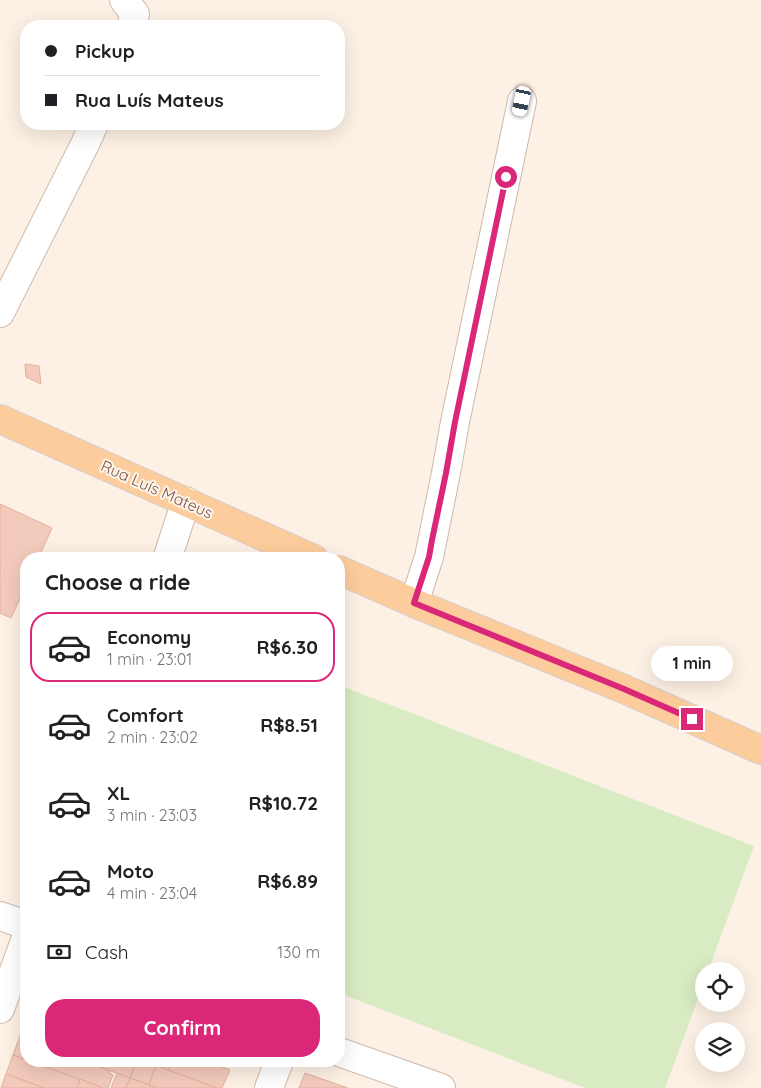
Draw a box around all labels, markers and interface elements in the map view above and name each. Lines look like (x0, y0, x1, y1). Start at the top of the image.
text: Pickup (75, 39, 135, 63)
car (511, 85, 532, 117)
text: Rua Luís Mateus (75, 88, 224, 112)
route start (495, 166, 517, 188)
street label: Rua Luís Mateus (98, 455, 216, 523)
text: Choose a ride (45, 568, 190, 596)
icon: car (47, 625, 92, 670)
text: Economy (107, 625, 191, 649)
text: R$6.30 (256, 635, 318, 659)
callout: 1 min (651, 646, 733, 682)
text: 1 min · 23:01 (107, 649, 192, 669)
text: 1 min (673, 653, 711, 673)
icon: car (47, 703, 92, 748)
text: Comfort (107, 703, 184, 727)
route end (681, 708, 703, 730)
text: R$8.51 (260, 713, 318, 737)
text: 2 min · 23:02 (107, 727, 198, 747)
icon: car (47, 781, 92, 826)
text: XL (107, 781, 130, 805)
text: R$10.72 (249, 791, 318, 815)
text: 3 min · 23:03 (107, 805, 197, 825)
icon: car (47, 859, 92, 904)
text: Moto (107, 859, 154, 883)
text: R$6.89 (257, 869, 318, 893)
text: 4 min · 23:04 (107, 883, 197, 903)
icon: cash (45, 938, 73, 966)
text: Cash (85, 940, 129, 964)
text: 130 m (277, 942, 320, 962)
map controls (695, 962, 745, 1072)
button: locate (695, 962, 745, 1012)
button: Confirm (45, 999, 320, 1057)
button: layers (695, 1022, 745, 1072)

